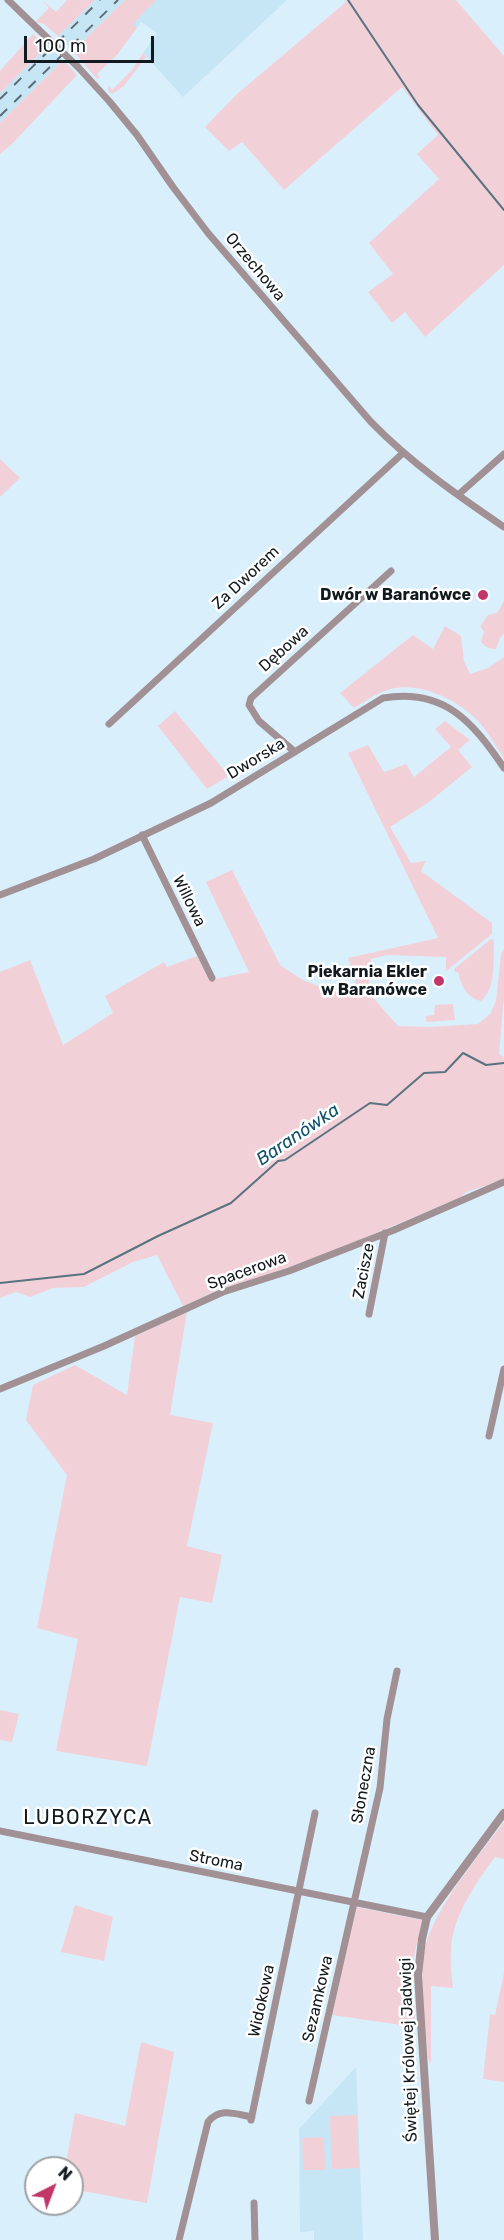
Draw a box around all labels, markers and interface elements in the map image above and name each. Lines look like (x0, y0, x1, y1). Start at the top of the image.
scale bar (27, 24, 158, 62)
text: 100 m (35, 35, 86, 57)
street label: Orzechowa (221, 229, 289, 305)
street label: Za Dworem (209, 542, 283, 614)
place label: Dwór w Baranówce (320, 585, 471, 605)
marker: Dwór w Baranówce (476, 588, 490, 602)
street label: Dębowa (255, 622, 313, 676)
street label: Dworska (224, 734, 288, 784)
street label: Willowa (168, 872, 210, 930)
place label: Piekarnia Ekler w Baranówce (308, 962, 427, 1000)
marker: Piekarnia Ekler w Baranówce (432, 974, 446, 988)
water label: Baranówka (252, 1099, 344, 1171)
street label: Zacisze (349, 1242, 379, 1300)
street label: Spacerowa (205, 1248, 289, 1294)
street label: Słoneczna (348, 1745, 380, 1825)
district label: LUBORZYCA (23, 1806, 153, 1830)
street label: Stroma (187, 1846, 245, 1876)
street label: Sezamkowa (299, 1954, 337, 2044)
street label: Świętej Królowej Jadwigi (396, 1957, 422, 2143)
street label: Widokowa (245, 1963, 279, 2039)
north arrow (24, 2156, 84, 2216)
text: N (54, 2163, 76, 2185)

